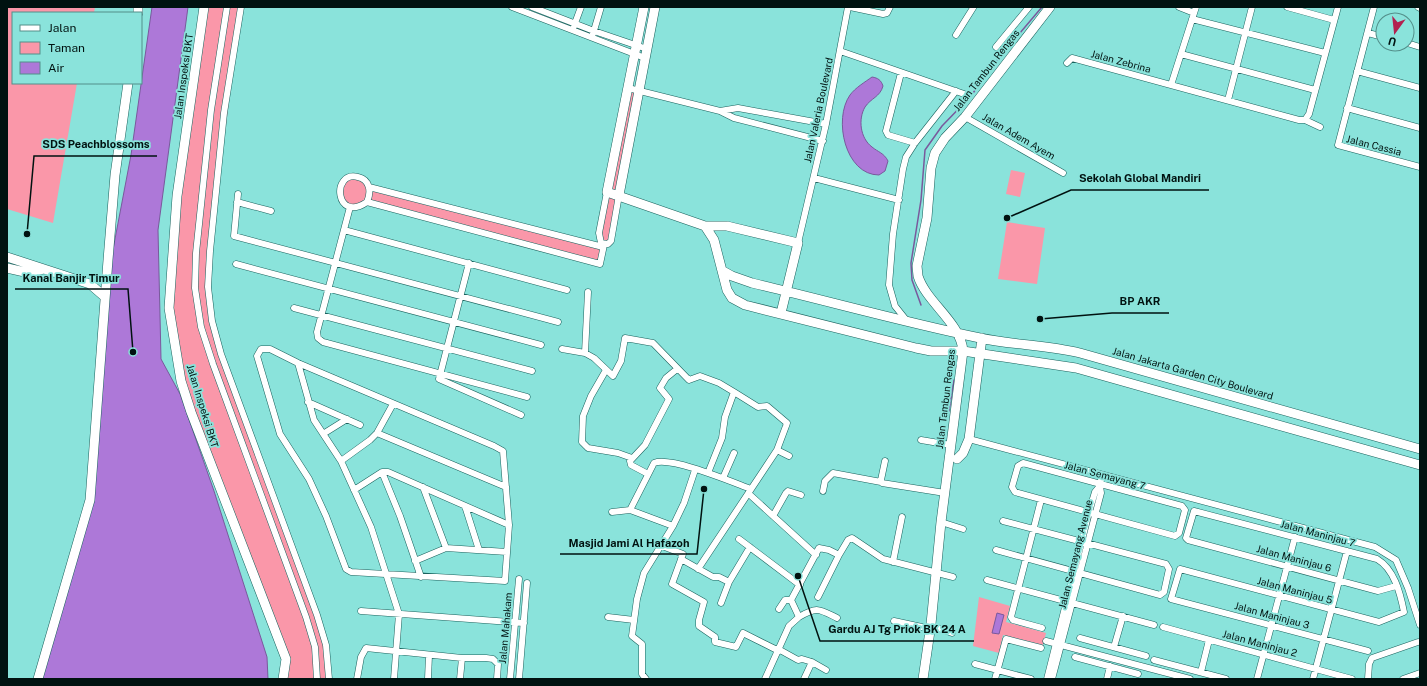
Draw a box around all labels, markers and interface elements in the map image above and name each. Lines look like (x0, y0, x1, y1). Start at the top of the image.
legend (12, 12, 142, 84)
north arrow (1375, 12, 1415, 52)
text: Jalan (48, 21, 77, 35)
street label: Jalan Tambun Rengas (950, 27, 1022, 113)
street label: Jalan Inspeksi BKT (171, 32, 195, 120)
text: U (1387, 35, 1398, 48)
text: Taman (48, 41, 85, 55)
street label: Jalan Zebrina (1090, 47, 1152, 75)
street label: Jalan Valeria Boulevard (801, 56, 835, 164)
text: Air (48, 61, 65, 75)
street label: Jalan Adem Ayem (981, 110, 1057, 162)
street label: Jalan Cassia (1345, 132, 1403, 158)
callout: SDS Peachblossoms (34, 133, 157, 156)
text: SDS Peachblossoms (42, 138, 150, 150)
callout: Sekolah Global Mandiri (1071, 167, 1209, 190)
text: Sekolah Global Mandiri (1079, 172, 1201, 184)
callout: Kanal Banjir Timur (15, 266, 128, 289)
text: Kanal Banjir Timur (23, 272, 120, 284)
callout: BP AKR (1112, 290, 1169, 313)
text: BP AKR (1120, 295, 1161, 307)
street label: Jalan Jakarta Garden City Boulevard (1111, 344, 1275, 402)
street label: Jalan Tambun Rengas (933, 348, 957, 450)
street label: Jalan Inspeksi BKT (185, 363, 221, 449)
street label: Jalan Semayang 7 (1063, 458, 1147, 492)
street label: Jalan Semayang Avenue (1056, 498, 1094, 610)
street label: Jalan Maninjau 7 (1279, 517, 1357, 549)
callout: Masjid Jami Al Hafazoh (560, 531, 697, 554)
text: Masjid Jami Al Hafazoh (569, 537, 689, 549)
street label: Jalan Maninjau 6 (1255, 542, 1333, 574)
street label: Jalan Maninjau 5 (1256, 574, 1334, 606)
street label: Jalan Mahakam (496, 592, 514, 664)
street label: Jalan Maninjau 3 (1233, 599, 1311, 631)
callout: Gardu AJ Tg Priok BK 24 A (820, 618, 974, 641)
text: Gardu AJ Tg Priok BK 24 A (828, 623, 966, 635)
street label: Jalan Maninjau 2 (1221, 627, 1299, 659)

